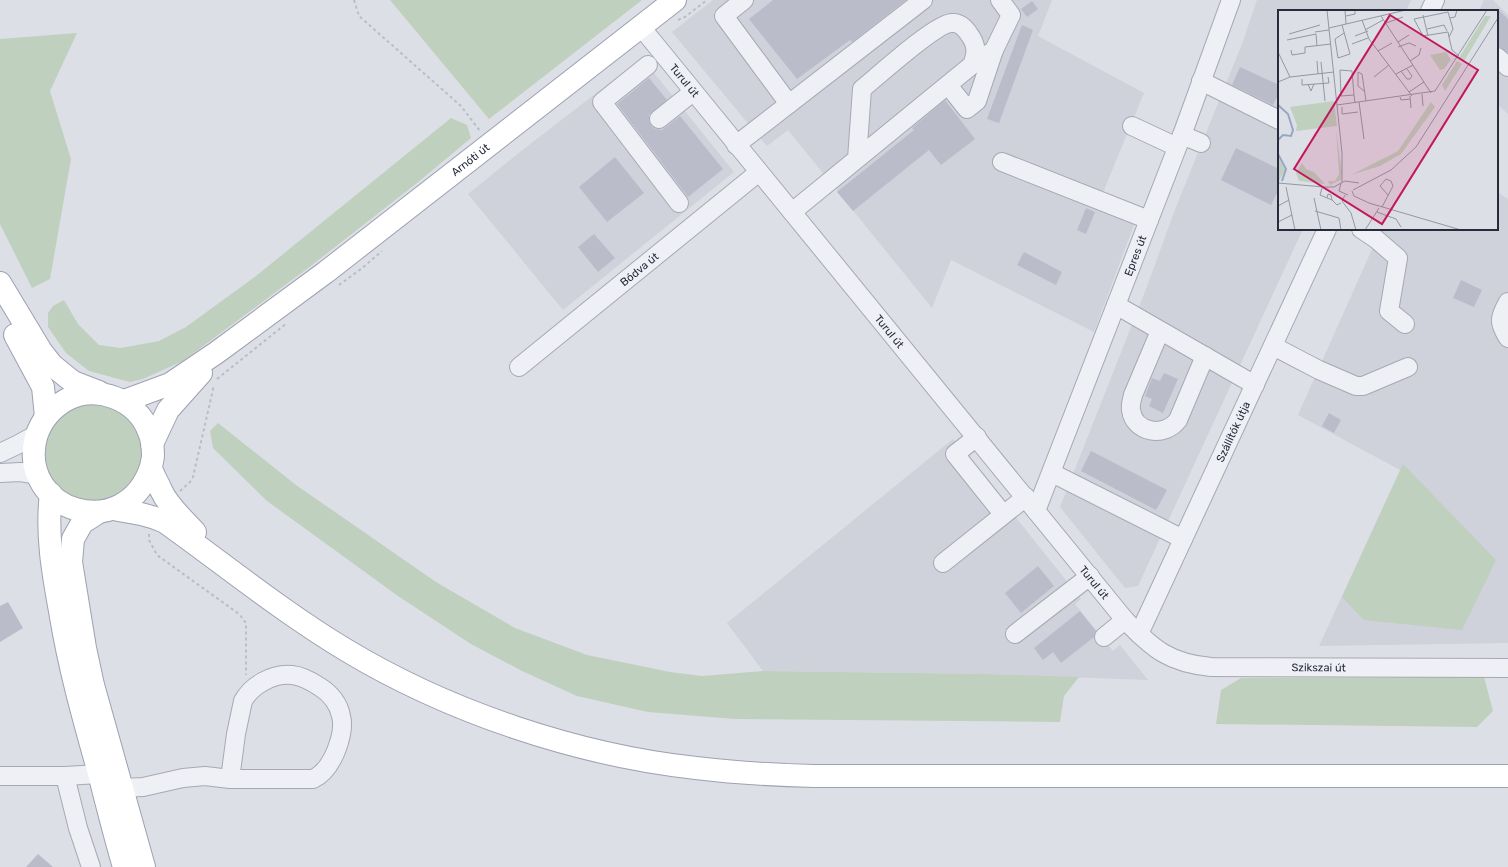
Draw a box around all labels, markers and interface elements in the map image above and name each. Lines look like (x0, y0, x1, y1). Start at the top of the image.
inset map (1278, 10, 1498, 230)
street label: Turul út (667, 61, 702, 101)
street label: Arnóti út (449, 141, 493, 179)
street label: Epres út (1122, 233, 1150, 278)
street label: Bódva út (618, 250, 662, 289)
street label: Turul út (872, 312, 907, 352)
street label: Szállítók útja (1214, 400, 1253, 464)
street label: Turul út (1077, 563, 1112, 603)
street label: Szikszai út (1291, 661, 1347, 674)

